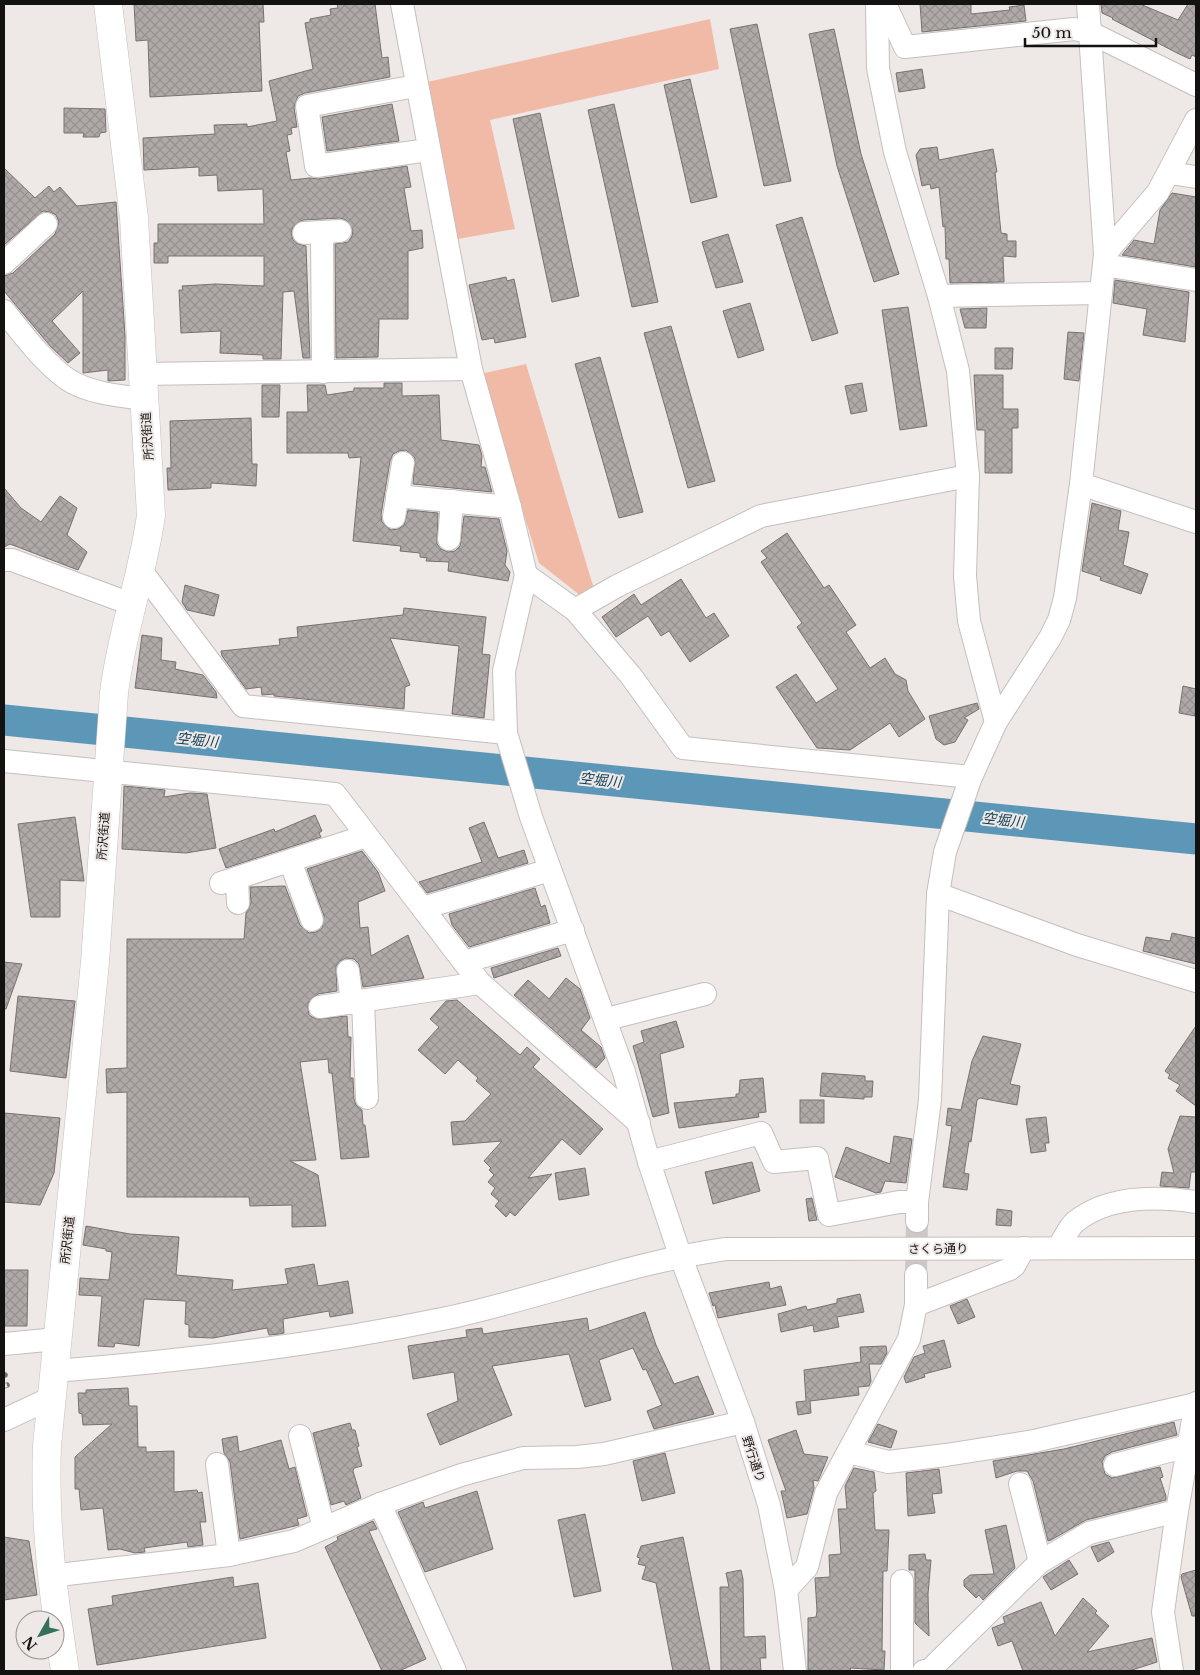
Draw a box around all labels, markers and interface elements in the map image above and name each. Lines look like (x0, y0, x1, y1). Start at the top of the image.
scale bar (1025, 15, 1156, 47)
text: 50 m (1032, 23, 1072, 42)
street label: 所沢街道 (138, 412, 156, 460)
water label: 空堀川 (175, 729, 221, 751)
water label: 空堀川 (578, 769, 624, 791)
water label: 空堀川 (981, 809, 1027, 831)
street label: 所沢街道 (94, 812, 112, 860)
street label: 所沢街道 (57, 1215, 77, 1265)
street label: さくら通り (908, 1241, 968, 1256)
street label: 野行通り (739, 1434, 769, 1484)
north arrow (15, 1610, 65, 1660)
text: N (19, 1632, 41, 1654)

